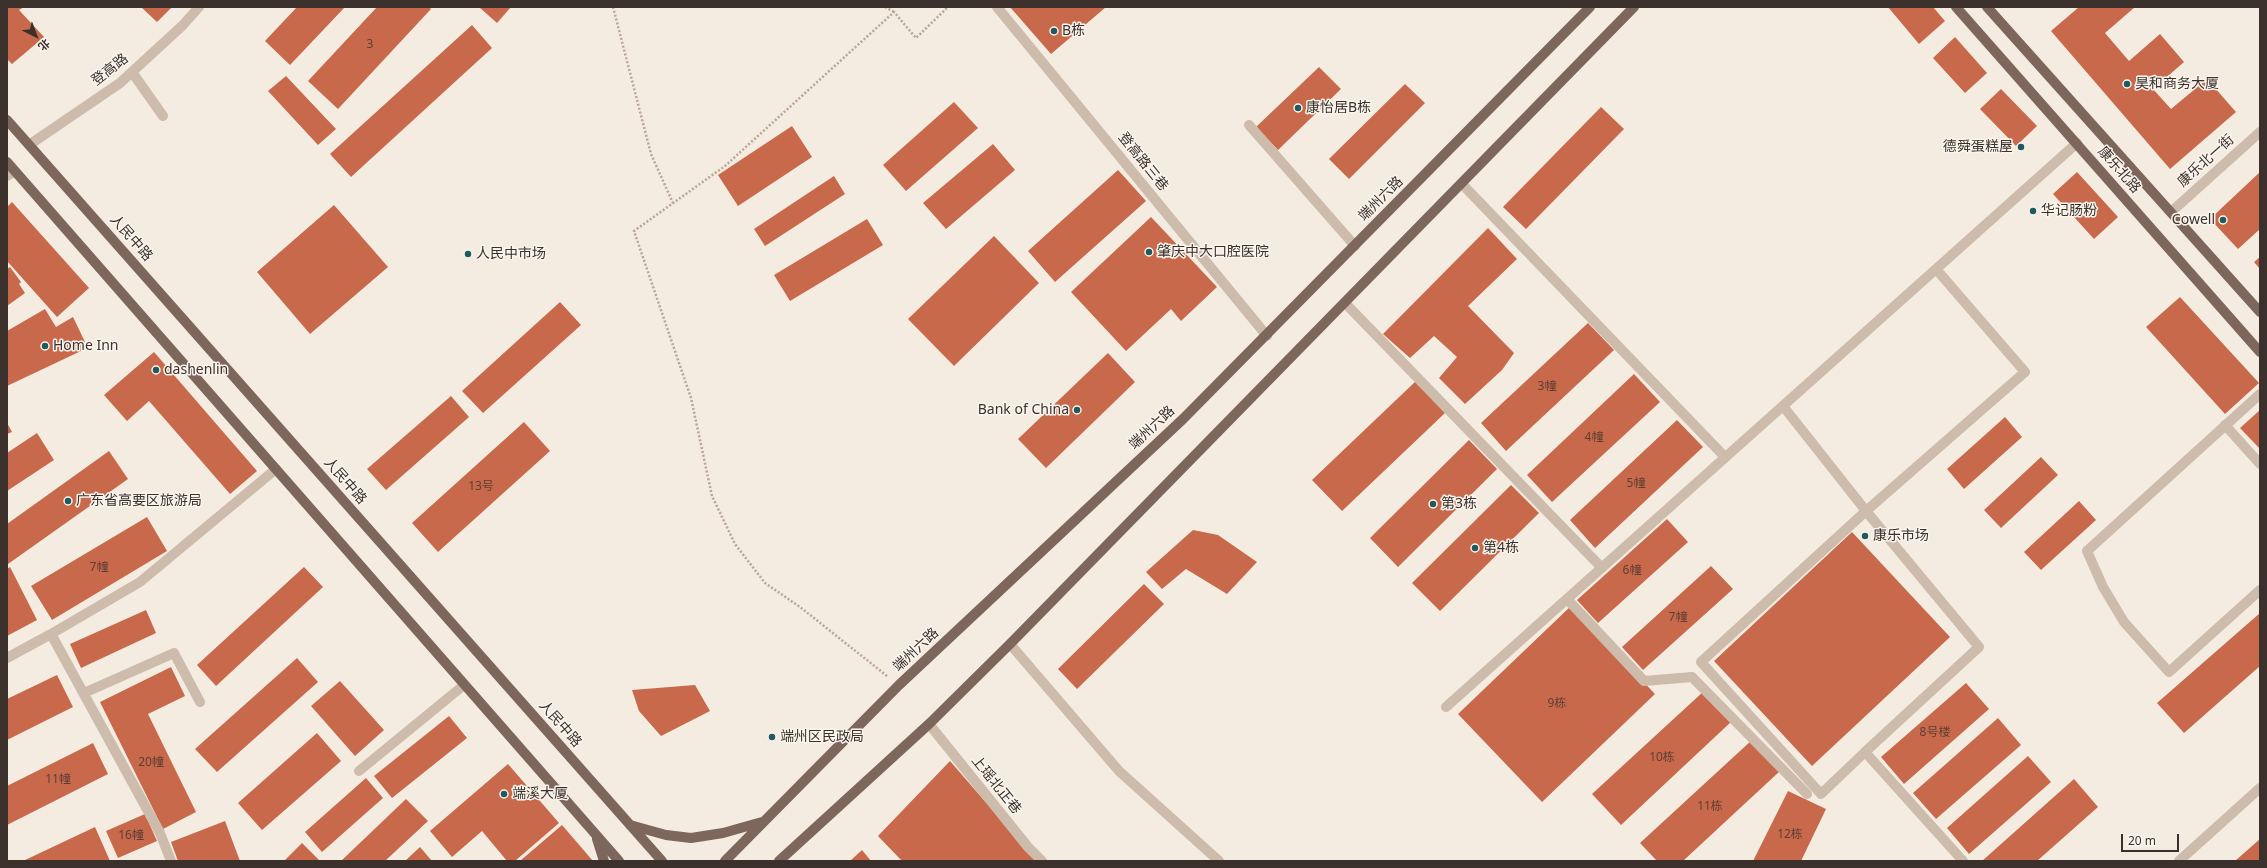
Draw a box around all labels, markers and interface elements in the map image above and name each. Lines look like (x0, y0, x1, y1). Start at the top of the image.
north arrow (16, 16, 56, 56)
place label: B栋 (1062, 23, 1085, 39)
marker: B栋 (1049, 26, 1059, 36)
text: 北 (35, 36, 53, 55)
house number: 3 (367, 38, 373, 52)
street label: 登高路 (88, 50, 132, 90)
place label: 昊和商务大厦 (2135, 76, 2219, 92)
marker: 昊和商务大厦 (2122, 79, 2132, 89)
place label: 康怡居B栋 (1306, 100, 1371, 116)
marker: 康怡居B栋 (1293, 103, 1303, 113)
street label: 登高路三巷 (1114, 130, 1172, 194)
street label: 康乐北一街 (2174, 131, 2238, 191)
place label: 德舜蛋糕屋 (1943, 139, 2013, 155)
marker: 德舜蛋糕屋 (2016, 142, 2026, 152)
street label: 康乐北路 (2094, 143, 2144, 197)
street label: 端州六路 (1355, 173, 1407, 225)
place label: 华记肠粉 (2041, 203, 2097, 219)
marker: 华记肠粉 (2028, 206, 2038, 216)
street label: 人民中路 (106, 211, 156, 265)
place label: Cowell (2172, 212, 2215, 228)
marker: Cowell (2218, 215, 2228, 225)
place label: 肇庆中大口腔医院 (1157, 244, 1269, 260)
place label: 人民中市场 (476, 246, 546, 262)
marker: 肇庆中大口腔医院 (1144, 247, 1154, 257)
marker: 人民中市场 (463, 249, 473, 259)
place label: Home Inn (53, 338, 119, 354)
marker: Home Inn (40, 341, 50, 351)
place label: dashenlin (164, 362, 228, 378)
marker: dashenlin (151, 365, 161, 375)
house number: 3幢 (1538, 380, 1556, 394)
place label: Bank of China (978, 402, 1069, 418)
street label: 端州六路 (1126, 403, 1178, 453)
marker: Bank of China (1072, 405, 1082, 415)
house number: 4幢 (1585, 431, 1603, 445)
street label: 人民中路 (320, 454, 370, 508)
house number: 5幢 (1627, 477, 1645, 491)
house number: 13号 (468, 480, 494, 494)
place label: 广东省高要区旅游局 (76, 493, 202, 509)
marker: 广东省高要区旅游局 (63, 496, 73, 506)
place label: 第3栋 (1441, 496, 1477, 512)
marker: 第3栋 (1428, 499, 1438, 509)
place label: 康乐市场 (1873, 528, 1929, 544)
marker: 康乐市场 (1860, 531, 1870, 541)
place label: 第4栋 (1483, 540, 1519, 556)
marker: 第4栋 (1470, 543, 1480, 553)
house number: 7幢 (90, 561, 108, 575)
house number: 6幢 (1623, 564, 1641, 578)
house number: 7幢 (1669, 611, 1687, 625)
street label: 端州六路 (890, 625, 942, 675)
street label: 人民中路 (535, 697, 585, 751)
house number: 9栋 (1548, 697, 1566, 711)
house number: 8号楼 (1920, 726, 1950, 740)
place label: 端州区民政局 (780, 729, 864, 745)
marker: 端州区民政局 (767, 732, 777, 742)
house number: 10栋 (1649, 751, 1675, 765)
street label: 上瑶北正巷 (967, 753, 1025, 817)
house number: 20幢 (138, 756, 164, 770)
house number: 11幢 (45, 773, 71, 787)
place label: 端溪大厦 (512, 786, 568, 802)
marker: 端溪大厦 (499, 789, 509, 799)
house number: 11栋 (1697, 800, 1723, 814)
scale bar (2123, 826, 2181, 852)
house number: 12栋 (1777, 828, 1803, 842)
house number: 16幢 (118, 829, 144, 843)
text: 20 m (2128, 832, 2156, 849)

